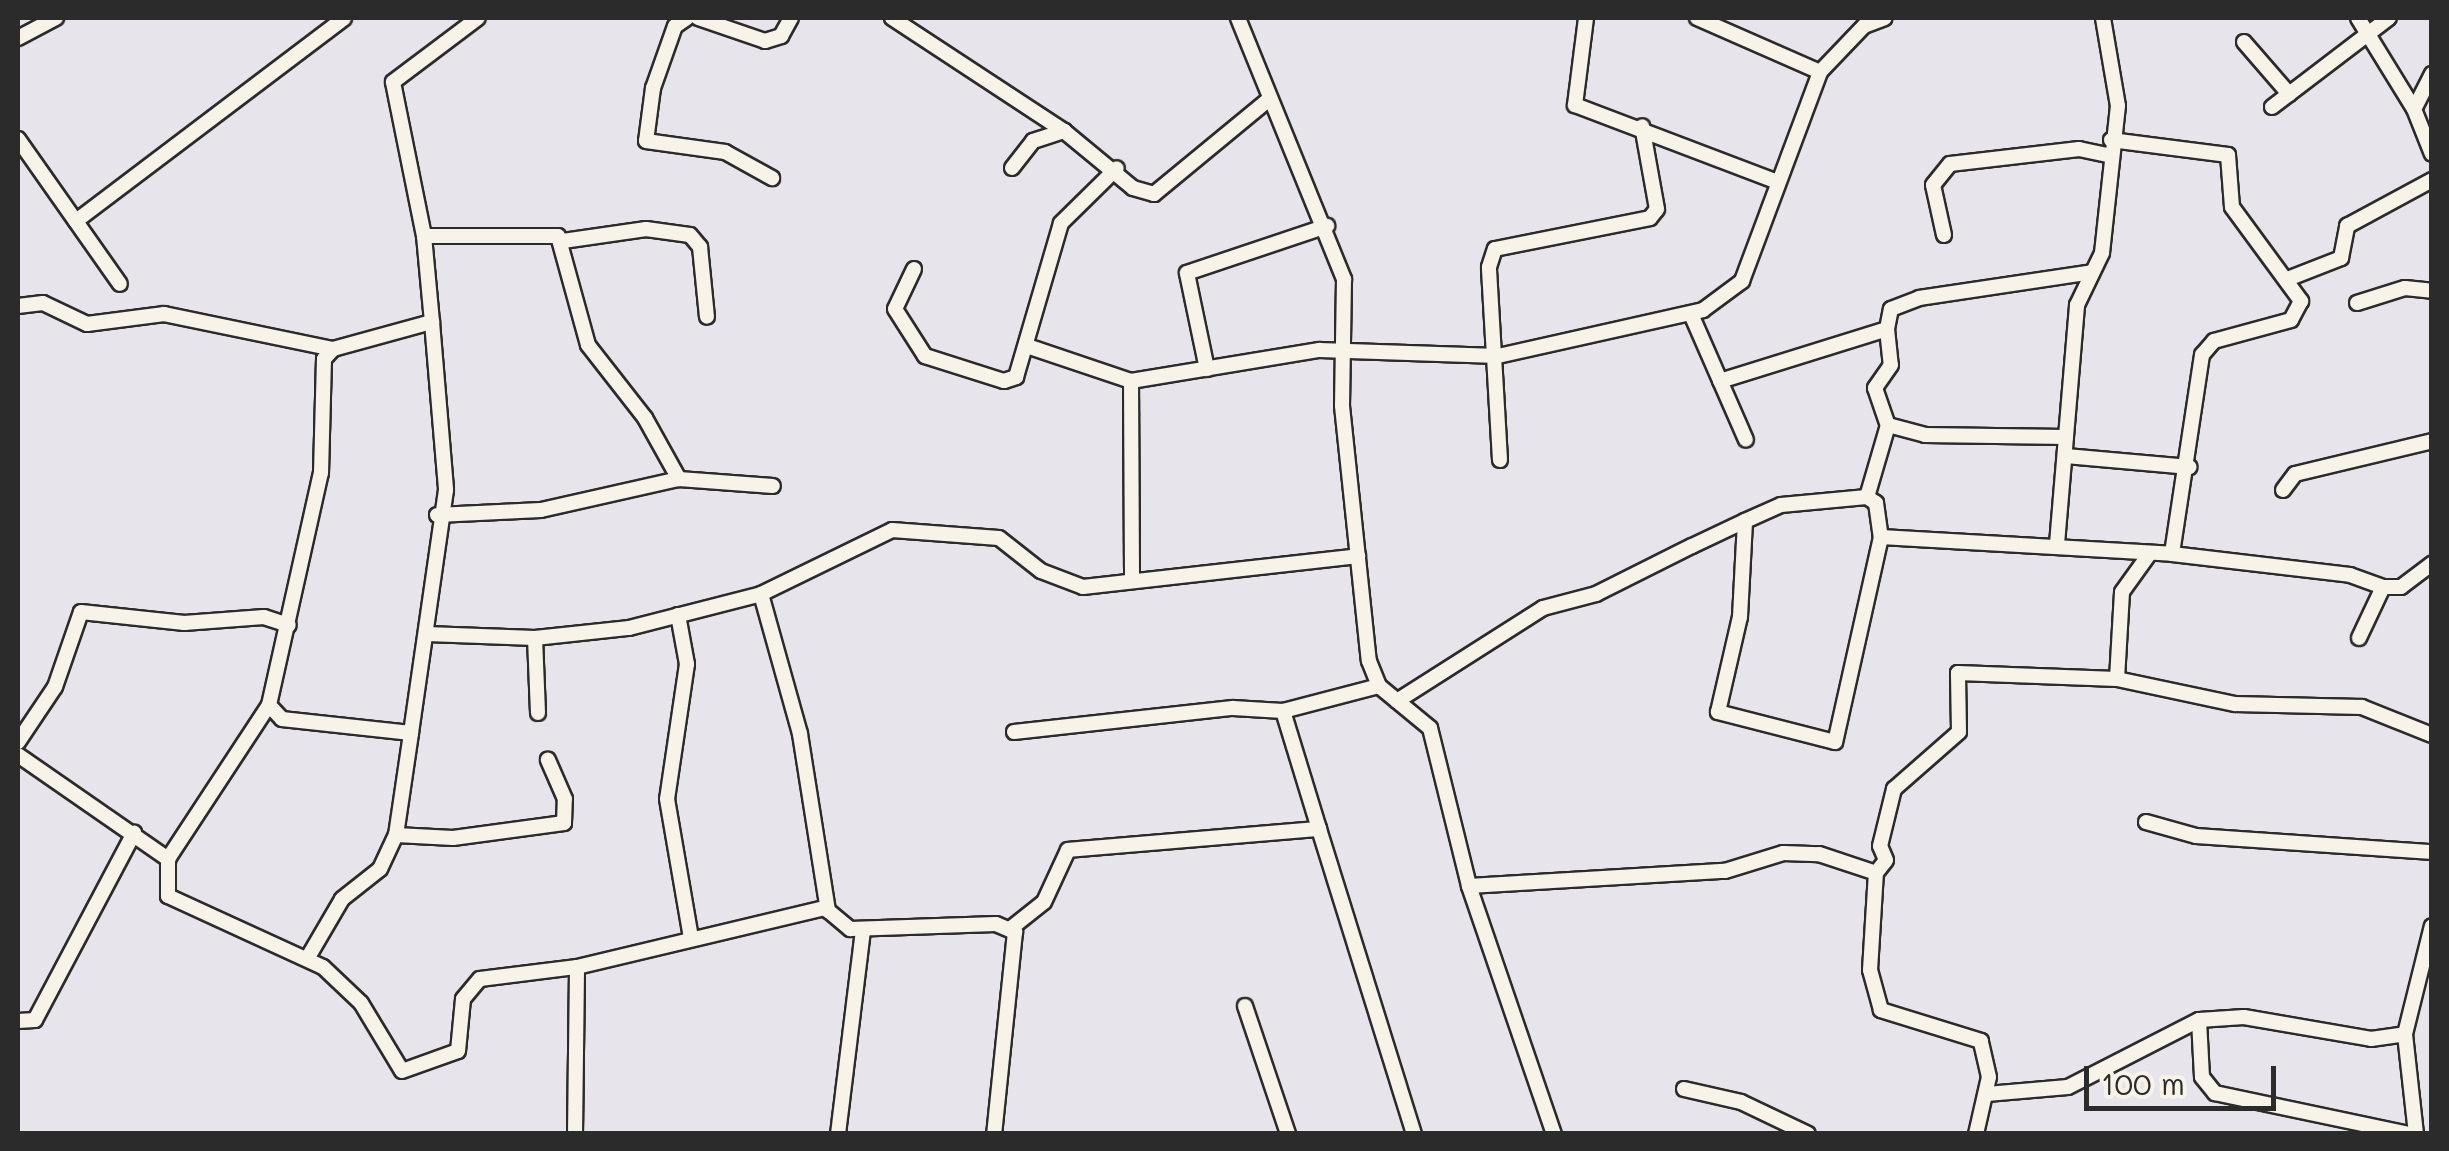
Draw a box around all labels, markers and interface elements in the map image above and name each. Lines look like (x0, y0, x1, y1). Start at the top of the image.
scale bar (2089, 1046, 2282, 1108)
text: 100 m (2101, 1063, 2185, 1103)

